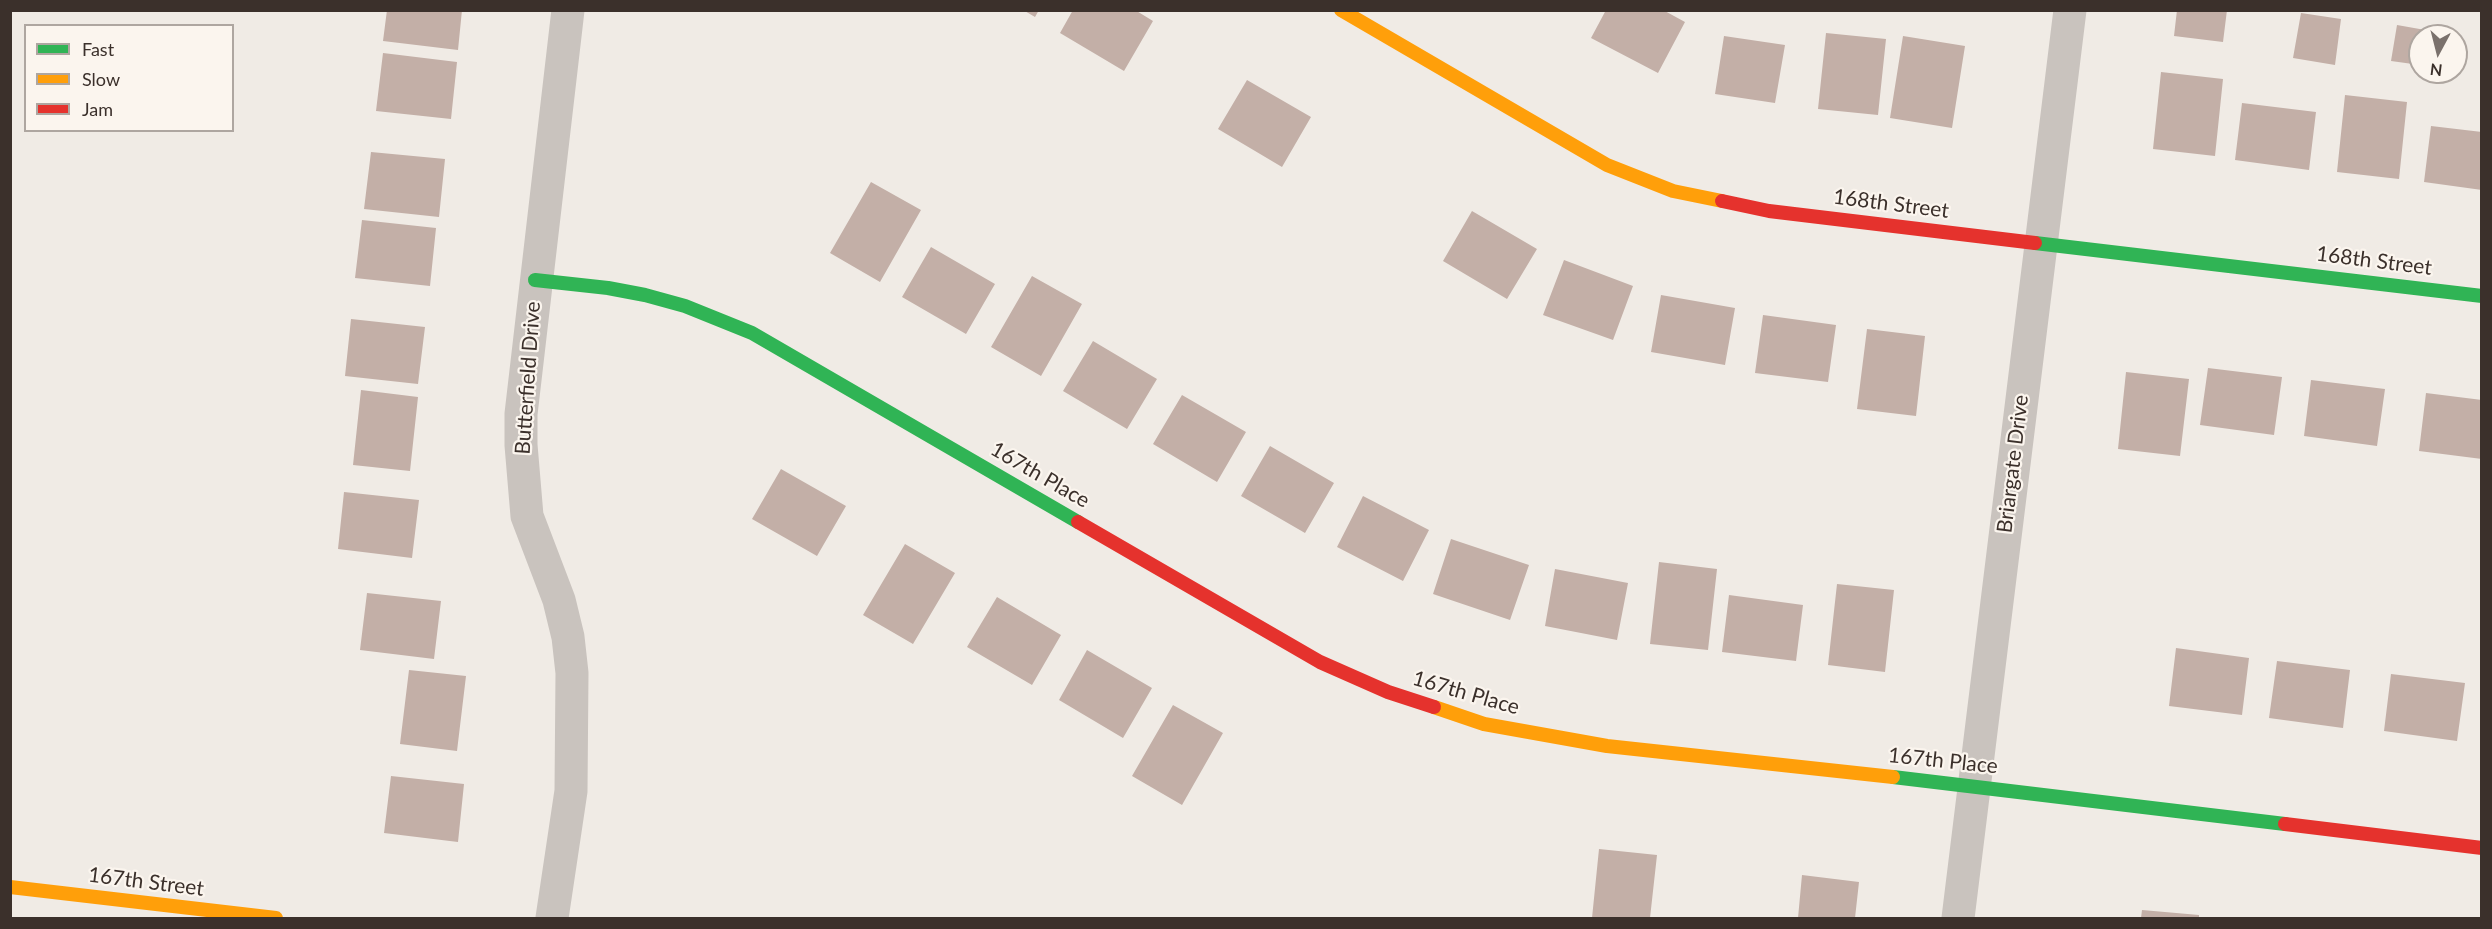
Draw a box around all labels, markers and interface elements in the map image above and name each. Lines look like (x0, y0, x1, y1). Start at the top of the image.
legend (24, 24, 234, 132)
north arrow (2408, 24, 2468, 84)
text: Fast (82, 38, 114, 60)
text: N (2429, 60, 2443, 81)
text: Slow (82, 68, 120, 90)
text: Jam (82, 98, 113, 120)
street label: 168th Street (1832, 184, 1950, 224)
street label: 168th Street (2315, 241, 2433, 281)
street label: Butterfield Drive (510, 301, 546, 455)
street label: Briargate Drive (1992, 393, 2034, 535)
street label: 167th Place (986, 437, 1094, 513)
street label: 167th Place (1410, 666, 1522, 720)
street label: 167th Place (1887, 743, 1999, 779)
street label: 167th Street (87, 862, 205, 902)

